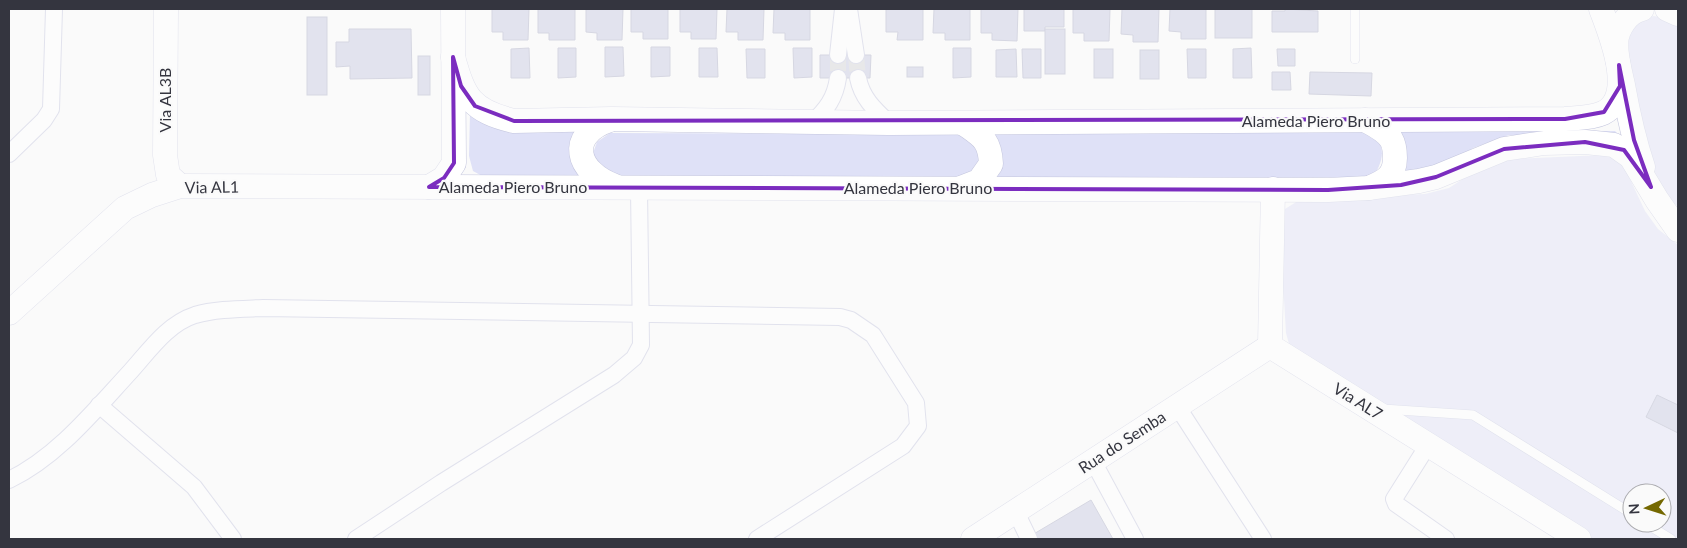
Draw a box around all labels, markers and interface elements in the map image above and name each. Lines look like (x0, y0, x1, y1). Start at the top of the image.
street label: Via AL3B (155, 68, 174, 132)
street label: Alameda Piero Bruno (1242, 111, 1390, 130)
street label: Via AL1 (185, 177, 239, 196)
street label: Alameda Piero Bruno (439, 177, 587, 196)
street label: Alameda Piero Bruno (844, 178, 992, 197)
street label: Via AL7 (1330, 378, 1386, 423)
street label: Rua do Semba (1075, 406, 1169, 477)
north arrow (1622, 483, 1672, 533)
text: N (1625, 503, 1642, 515)

